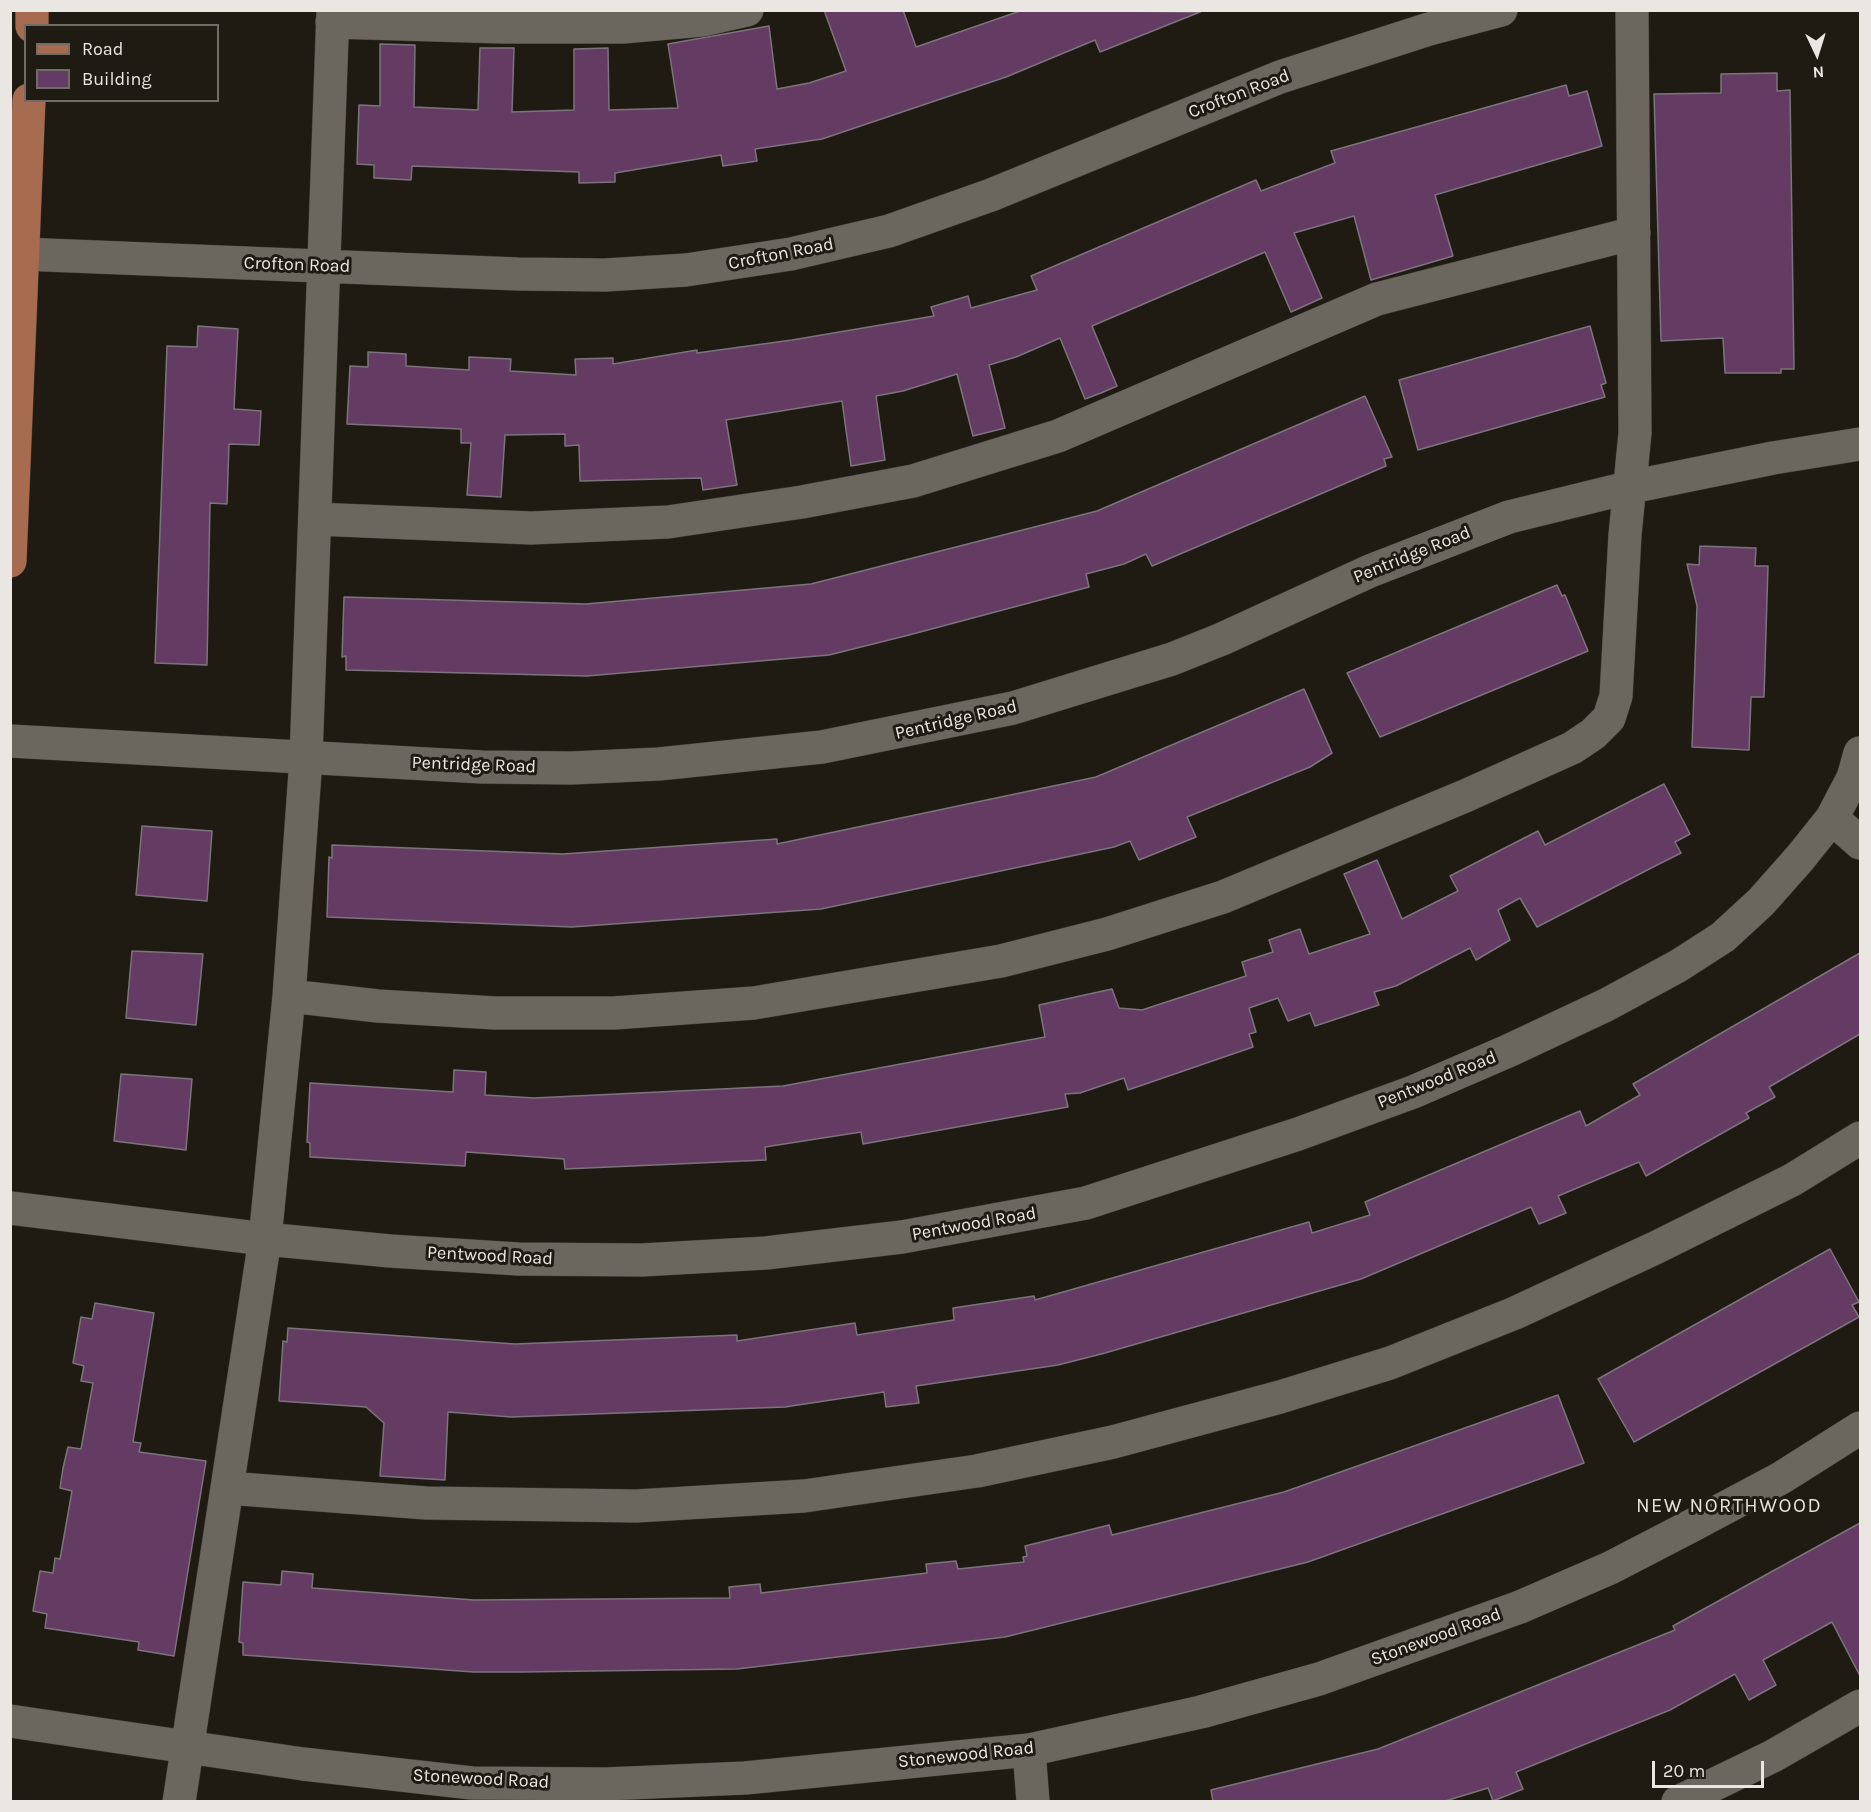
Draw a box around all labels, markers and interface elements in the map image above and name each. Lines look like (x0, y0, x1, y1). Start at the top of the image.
legend (24, 24, 219, 102)
north arrow (1787, 24, 1847, 84)
text: Road (82, 38, 123, 60)
text: N (1812, 63, 1825, 82)
street label: Crofton Road (1185, 65, 1293, 123)
text: Building (82, 68, 152, 90)
street label: Crofton Road (727, 233, 835, 275)
street label: Crofton Road (243, 252, 351, 278)
street label: Pentridge Road (1350, 522, 1474, 588)
street label: Pentridge Road (893, 695, 1019, 745)
street label: Pentridge Road (411, 752, 537, 778)
street label: Pentwood Road (1375, 1046, 1499, 1114)
street label: Pentwood Road (910, 1202, 1038, 1246)
street label: Pentwood Road (427, 1242, 553, 1270)
district label: NEW NORTHWOOD (1636, 1494, 1822, 1518)
street label: Stonewood Road (1368, 1603, 1504, 1671)
street label: Stonewood Road (897, 1737, 1035, 1773)
scale bar (1655, 1749, 1768, 1787)
text: 20 m (1663, 1760, 1705, 1782)
street label: Stonewood Road (412, 1765, 550, 1793)

